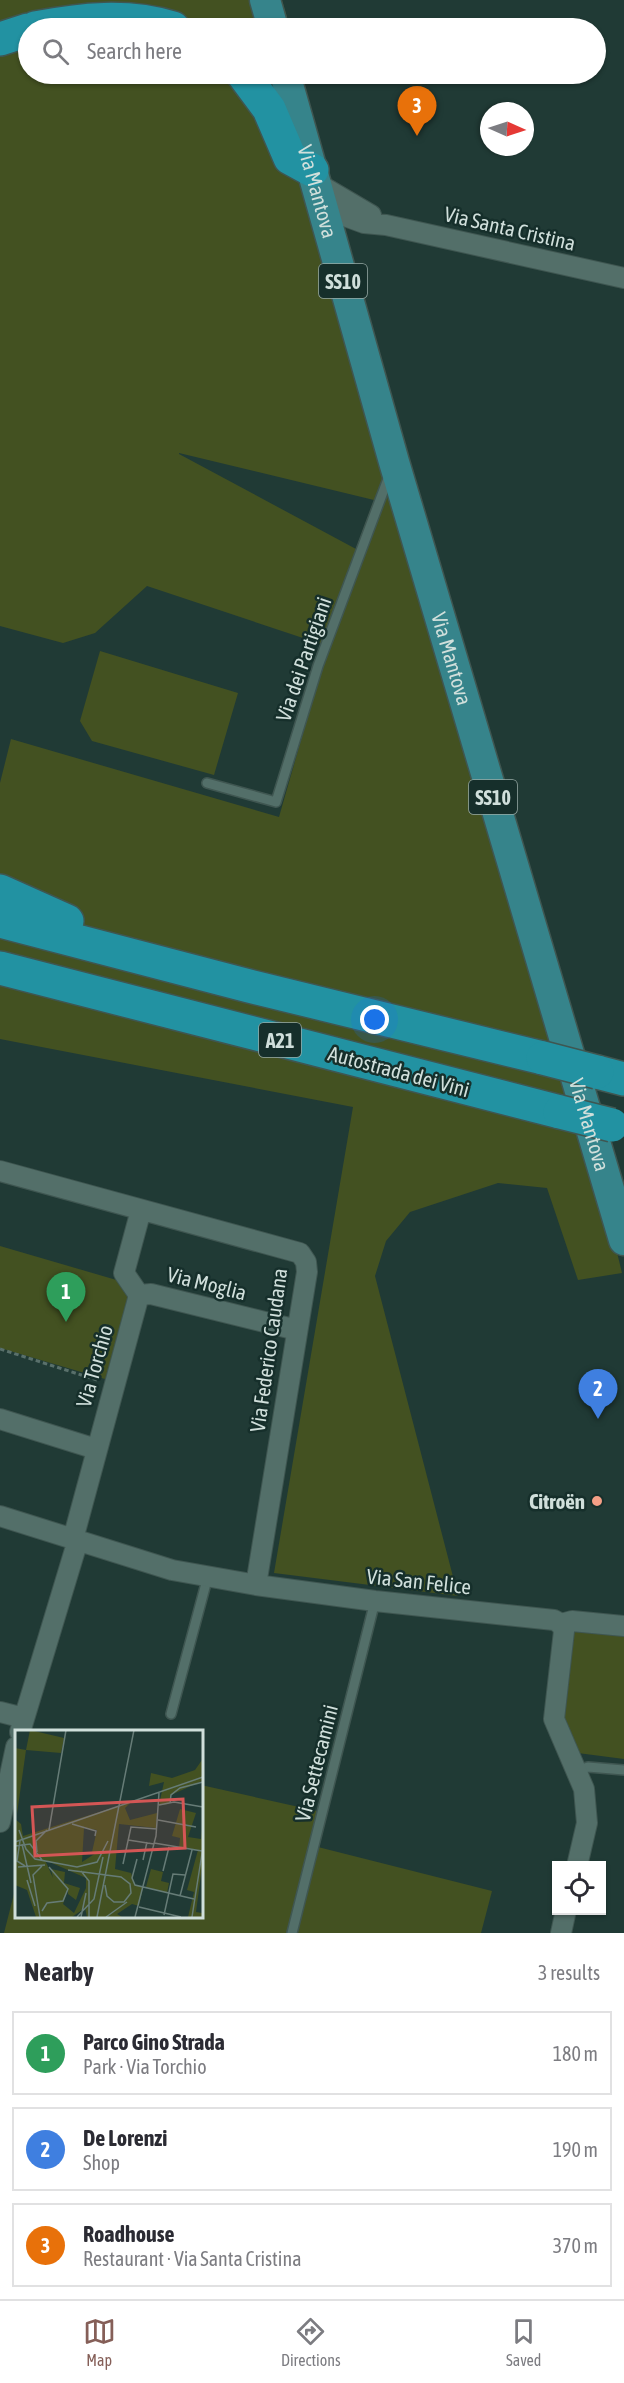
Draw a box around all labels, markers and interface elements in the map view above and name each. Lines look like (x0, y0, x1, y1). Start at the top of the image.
search box (18, 18, 606, 84)
icon: search (39, 35, 72, 68)
text: Search here (87, 38, 182, 64)
pin: 3 (398, 86, 436, 136)
north arrow (480, 102, 534, 156)
street label: Via Mantova (294, 142, 342, 241)
street label: Via Santa Cristina (442, 201, 578, 255)
road number: SS10 (319, 264, 367, 298)
street label: Via dei Partigiani (270, 594, 336, 724)
street label: Via Mantova (427, 609, 477, 708)
road number: SS10 (469, 780, 517, 814)
your location (360, 1005, 389, 1034)
road number: A21 (259, 1023, 301, 1057)
street label: Autostrada dei Vini (326, 1041, 472, 1101)
street label: Via Mantova (565, 1075, 615, 1174)
street label: Via Moglia (165, 1262, 249, 1304)
street label: Via Federico Caudana (245, 1266, 291, 1434)
pin: 1 (46, 1272, 86, 1322)
street label: Via Torchio (71, 1322, 117, 1410)
pin: 2 (578, 1370, 618, 1419)
place label: Citroën (529, 1489, 585, 1513)
marker: Citroën (590, 1494, 604, 1508)
street label: Via San Felice (366, 1564, 472, 1598)
street label: Via Settecamini (290, 1702, 342, 1824)
inset map (15, 1730, 202, 1918)
map controls (552, 1861, 606, 1915)
button: locate (552, 1861, 606, 1915)
text: Nearby (24, 1957, 94, 1987)
text: 3 results (538, 1961, 600, 1984)
text: Parco Gino Strada (83, 2029, 225, 2055)
text: 1 (41, 2042, 50, 2065)
text: 180 m (553, 2042, 598, 2065)
text: Park · Via Torchio (83, 2055, 207, 2078)
text: De Lorenzi (83, 2125, 167, 2151)
text: 2 (41, 2138, 50, 2161)
text: 190 m (553, 2138, 598, 2161)
text: Shop (83, 2151, 120, 2174)
text: Roadhouse (83, 2221, 174, 2247)
text: 3 (41, 2234, 50, 2257)
text: 370 m (553, 2234, 598, 2257)
text: Restaurant · Via Santa Cristina (83, 2247, 301, 2270)
tab: Map (83, 2315, 116, 2369)
tab: Directions (281, 2315, 341, 2369)
tab: Saved (506, 2315, 541, 2369)

